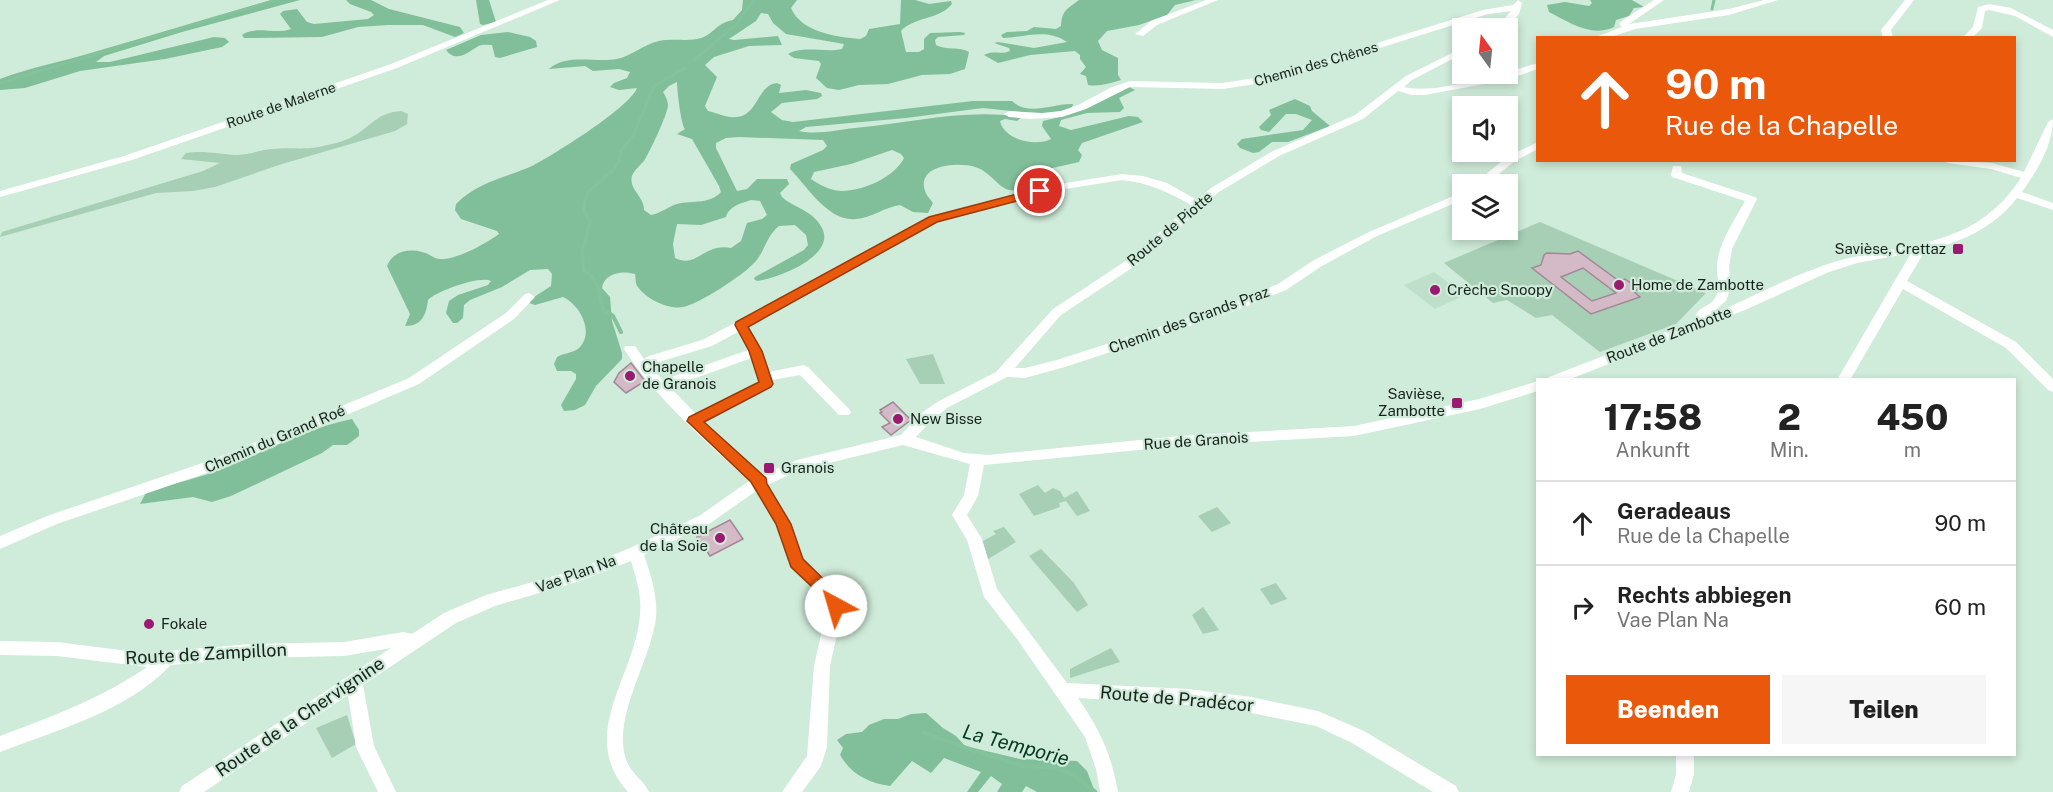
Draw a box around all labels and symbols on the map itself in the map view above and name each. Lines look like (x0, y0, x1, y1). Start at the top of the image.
north arrow (1452, 18, 1518, 84)
street label: Chemin des Chênes (1252, 39, 1380, 89)
street label: Route de Malerne (224, 79, 338, 131)
pin (1014, 165, 1065, 216)
street label: Route de Piotte (1124, 188, 1216, 269)
place label: Savièse, Crettaz (1834, 240, 1946, 257)
marker: Savièse, Crettaz (1951, 242, 1965, 256)
place label: Home de Zambotte (1631, 276, 1764, 293)
marker: Home de Zambotte (1612, 278, 1626, 292)
place label: Crèche Snoopy (1447, 281, 1553, 298)
street label: Chemin des Grands Praz (1106, 283, 1271, 356)
marker: Crèche Snoopy (1428, 283, 1442, 297)
street label: Route de Zambotte (1604, 303, 1734, 366)
place label: Chapelle de Granois (642, 358, 716, 392)
marker: Chapelle de Granois (623, 369, 637, 383)
place label: Savièse, Zambotte (1378, 385, 1445, 419)
marker: Savièse, Zambotte (1450, 396, 1464, 410)
street label: Chemin du Grand Roé (202, 401, 347, 476)
place label: New Bisse (910, 410, 982, 427)
marker: New Bisse (891, 412, 905, 426)
street label: Rue de Granois (1143, 428, 1249, 453)
place label: Granois (781, 459, 834, 476)
marker: Granois (762, 461, 776, 475)
place label: Château de la Soie (640, 520, 708, 554)
marker: Château de la Soie (713, 531, 727, 545)
street label: Vae Plan Na (533, 551, 618, 596)
position arrow (804, 574, 868, 638)
place label: Fokale (161, 615, 207, 632)
marker: Fokale (142, 617, 156, 631)
street label: Route de Zampillon (125, 639, 287, 668)
street label: Route de la Chervignine (211, 652, 388, 781)
street label: Route de Pradécor (1099, 681, 1255, 716)
water label: La Temporie (960, 719, 1072, 771)

